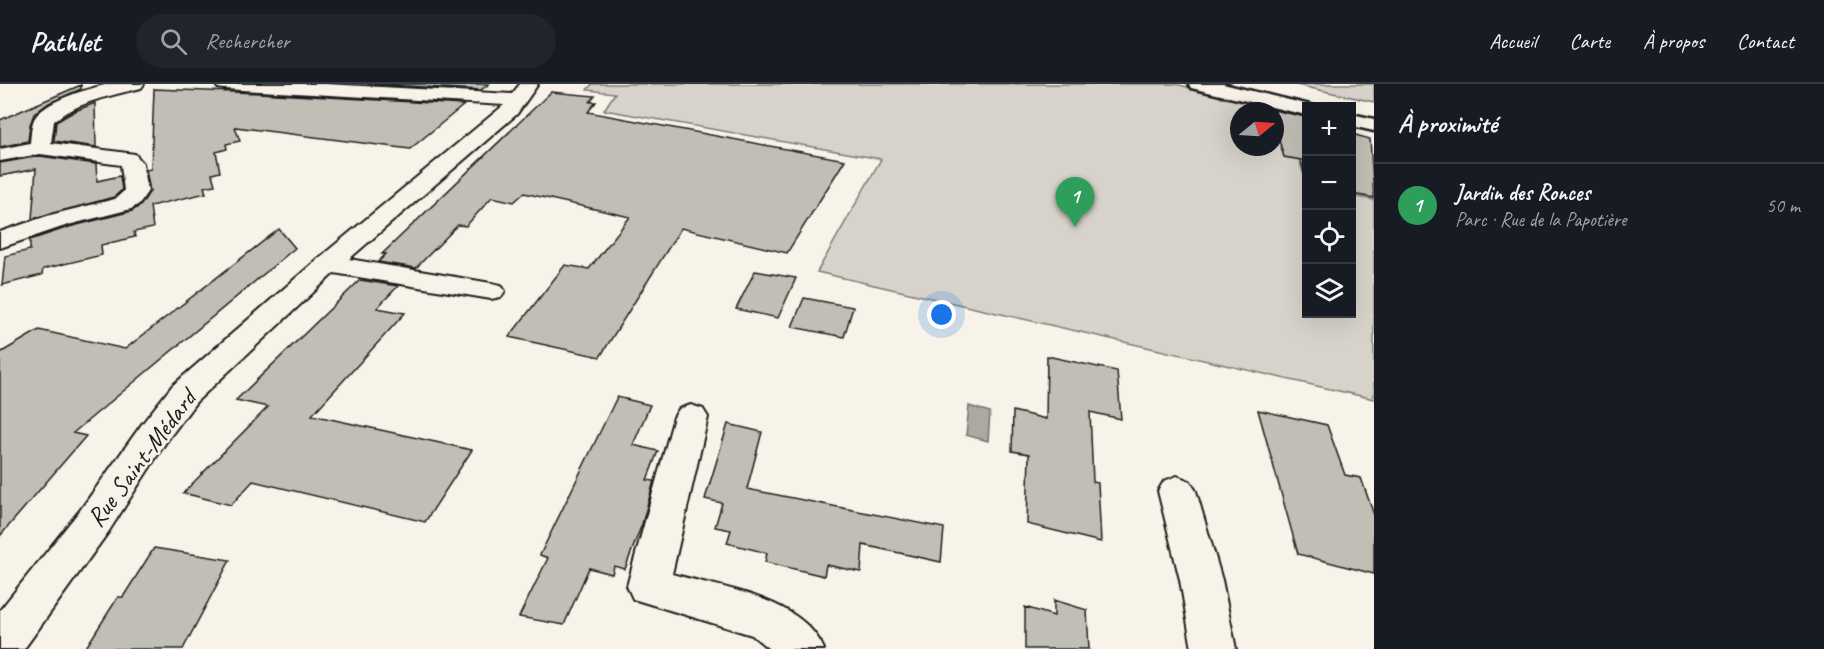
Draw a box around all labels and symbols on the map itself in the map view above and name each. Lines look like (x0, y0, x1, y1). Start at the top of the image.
north arrow (1230, 102, 1284, 156)
pin: 1 (1056, 178, 1094, 227)
your location (927, 300, 956, 329)
street label: Rue Saint-Médard (79, 380, 206, 533)

